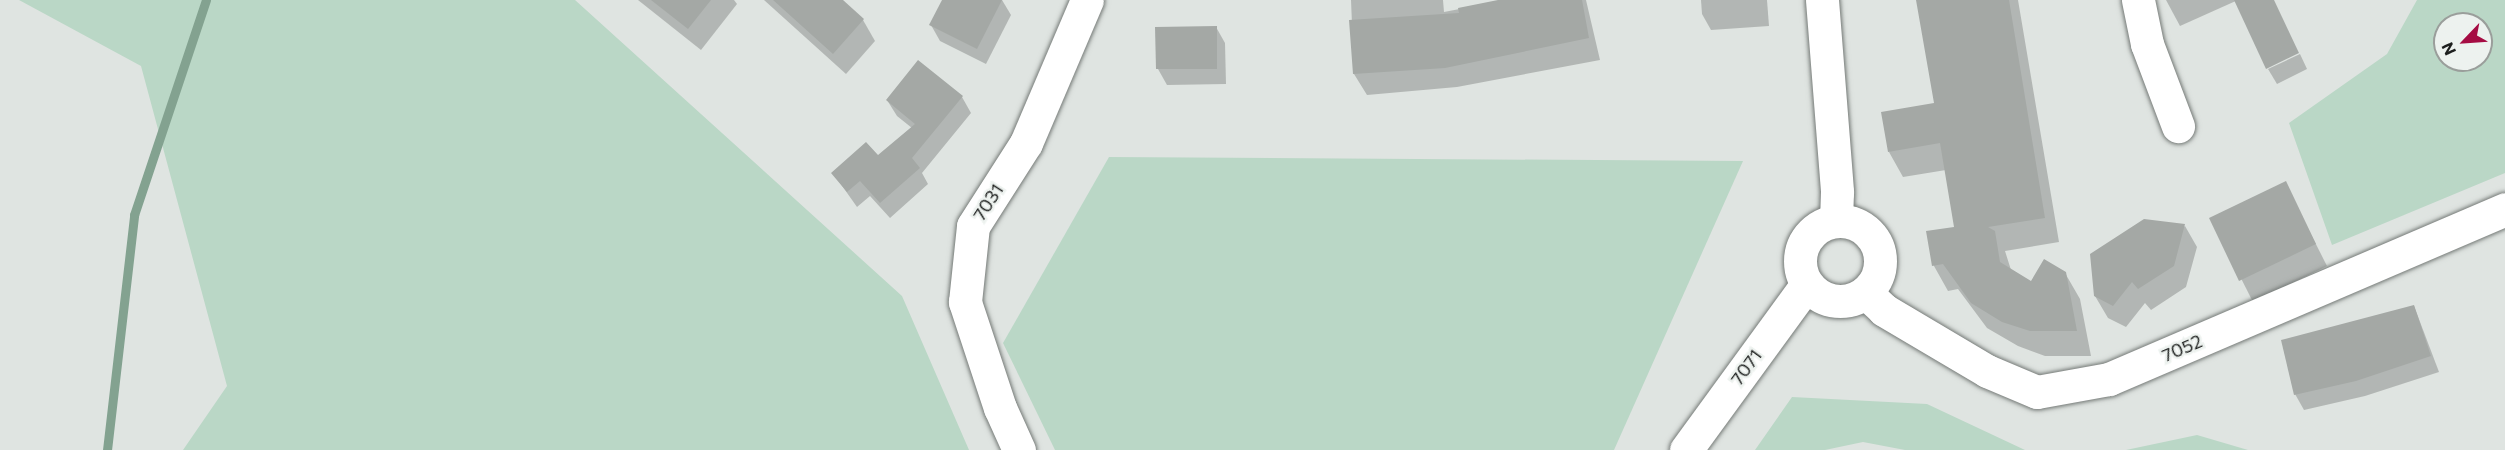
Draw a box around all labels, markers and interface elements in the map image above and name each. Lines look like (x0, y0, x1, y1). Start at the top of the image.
north arrow (2433, 12, 2493, 72)
text: N (2437, 40, 2459, 58)
street label: 7031 (968, 180, 1008, 224)
street label: 7052 (2159, 330, 2205, 366)
street label: 7071 (1726, 345, 1766, 389)

